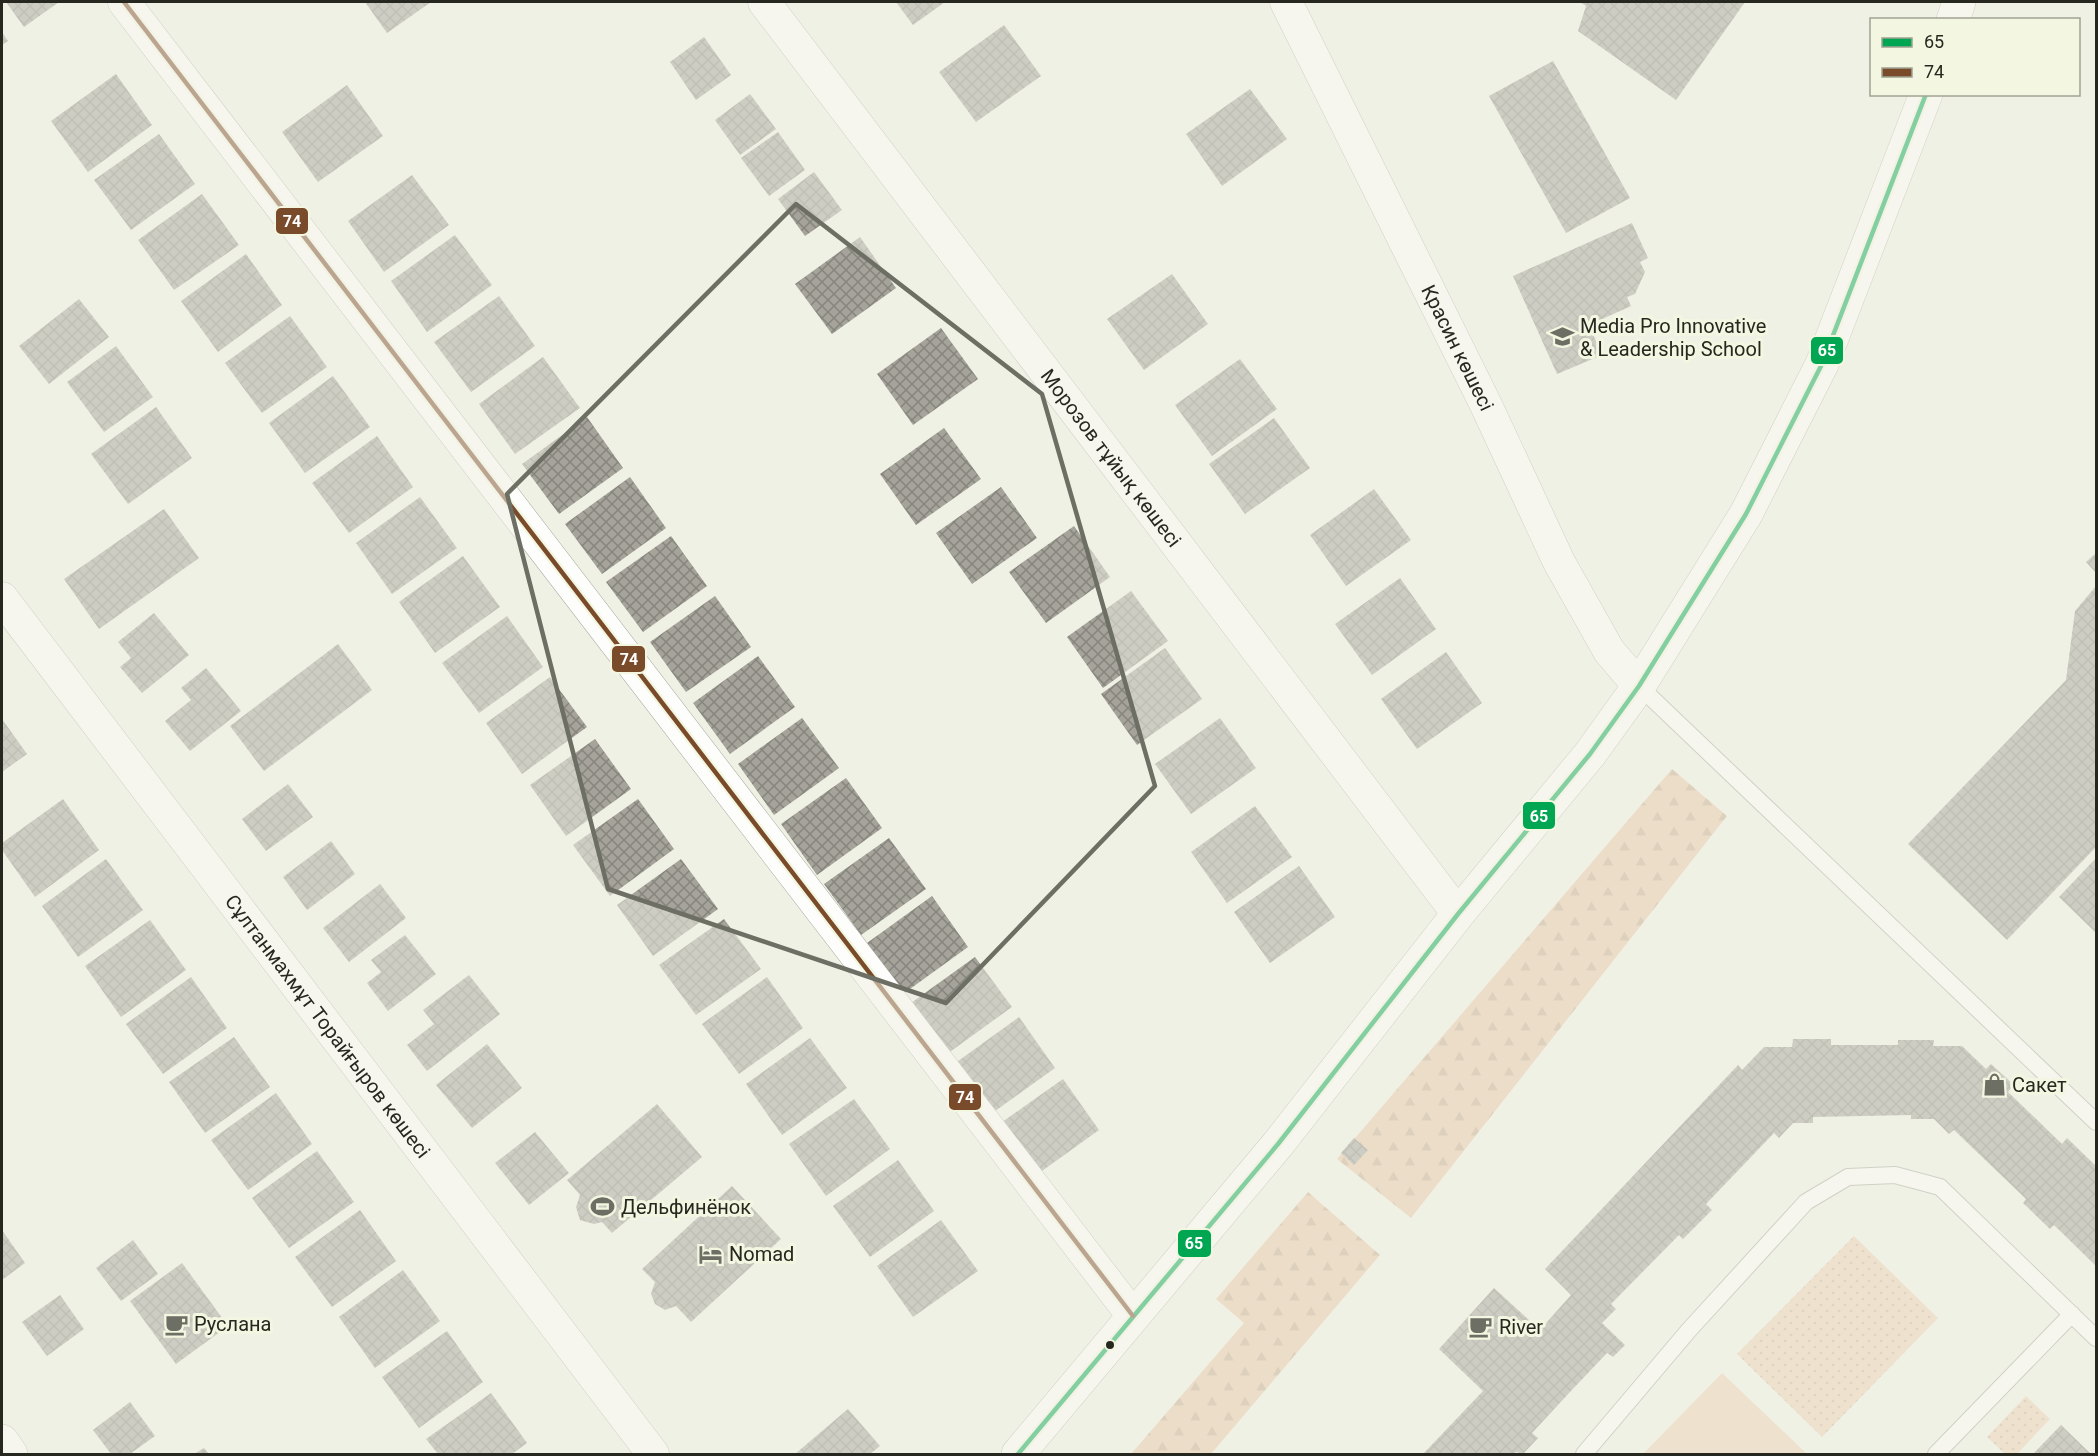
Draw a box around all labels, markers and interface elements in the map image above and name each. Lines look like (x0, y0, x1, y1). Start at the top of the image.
legend (1870, 18, 2080, 96)
text: 65 (1924, 31, 1944, 52)
text: 74 (1924, 61, 1944, 82)
line badge: 74 (275, 207, 309, 235)
text: 74 (283, 212, 301, 231)
street label: Красин көшесі (1416, 281, 1499, 414)
place label: Media Pro Innovative & Leadership School (1580, 314, 1766, 361)
school or university icon: Media Pro Innovative & Leadership School (1549, 324, 1575, 350)
line badge: 65 (1810, 336, 1844, 365)
text: 65 (1818, 341, 1836, 360)
street label: Морозов тұйық көшесі (1036, 364, 1186, 552)
line badge: 74 (611, 645, 646, 673)
text: 74 (620, 650, 638, 669)
line badge: 65 (1522, 801, 1556, 830)
text: 65 (1530, 807, 1548, 826)
street label: Сұлтанмахмұт Торайғыров көшесі (220, 890, 435, 1163)
shop icon: Сакет (1981, 1072, 2007, 1098)
place label: Сакет (2012, 1073, 2067, 1097)
line badge: 74 (948, 1083, 982, 1111)
text: 74 (956, 1088, 974, 1107)
sports icon: Дельфинёнок (590, 1194, 616, 1220)
place label: Дельфинёнок (621, 1195, 751, 1219)
line badge: 65 (1177, 1229, 1212, 1258)
text: 65 (1185, 1234, 1203, 1253)
hotel icon: Nomad (698, 1241, 724, 1267)
place label: Nomad (729, 1242, 794, 1266)
cafe icon: Руслана (163, 1311, 189, 1337)
place label: Руслана (194, 1312, 271, 1336)
cafe icon: River (1468, 1314, 1494, 1340)
place label: River (1499, 1315, 1543, 1339)
unlabelled marker (1104, 1339, 1116, 1351)

